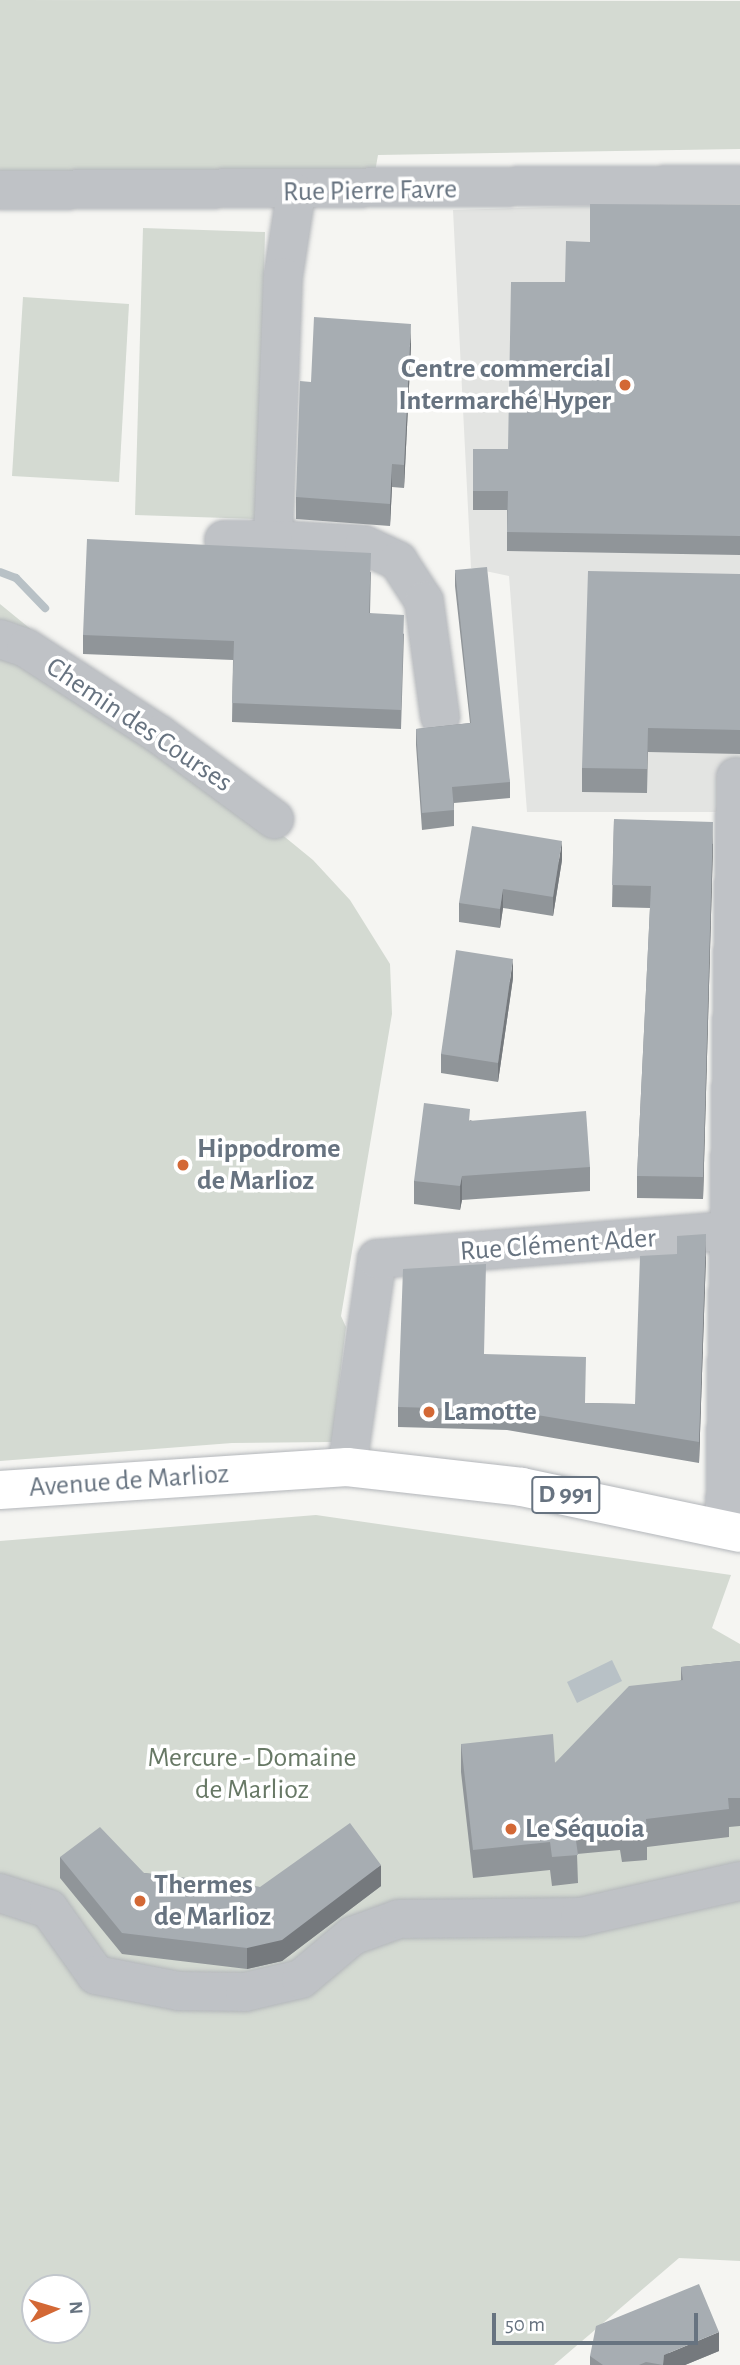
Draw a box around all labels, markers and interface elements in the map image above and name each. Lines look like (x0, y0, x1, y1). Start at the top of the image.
street label: Rue Pierre Favre (283, 173, 457, 209)
place label: Centre commercial Intermarché Hyper (398, 352, 611, 418)
marker: Centre commercial Intermarché Hyper (617, 377, 633, 393)
street label: Chemin des Courses (40, 650, 238, 800)
place label: Hippodrome de Marlioz (197, 1132, 340, 1198)
marker: Hippodrome de Marlioz (175, 1157, 191, 1173)
street label: Rue Clément Ader (459, 1221, 657, 1269)
place label: Lamotte (443, 1395, 537, 1429)
marker: Lamotte (421, 1404, 437, 1420)
street label: Avenue de Marlioz (28, 1457, 230, 1505)
road number: D 991 (531, 1472, 601, 1518)
park label: Mercure - Domaine de Marlioz (147, 1741, 357, 1807)
place label: Le Séquoia (525, 1812, 645, 1846)
marker: Le Séquoia (503, 1821, 519, 1837)
place label: Thermes de Marlioz (154, 1868, 271, 1934)
marker: Thermes de Marlioz (132, 1893, 148, 1909)
north arrow (21, 2274, 91, 2344)
scale bar (495, 2298, 702, 2342)
text: N (66, 2300, 85, 2315)
text: 50 m (505, 2314, 545, 2335)

